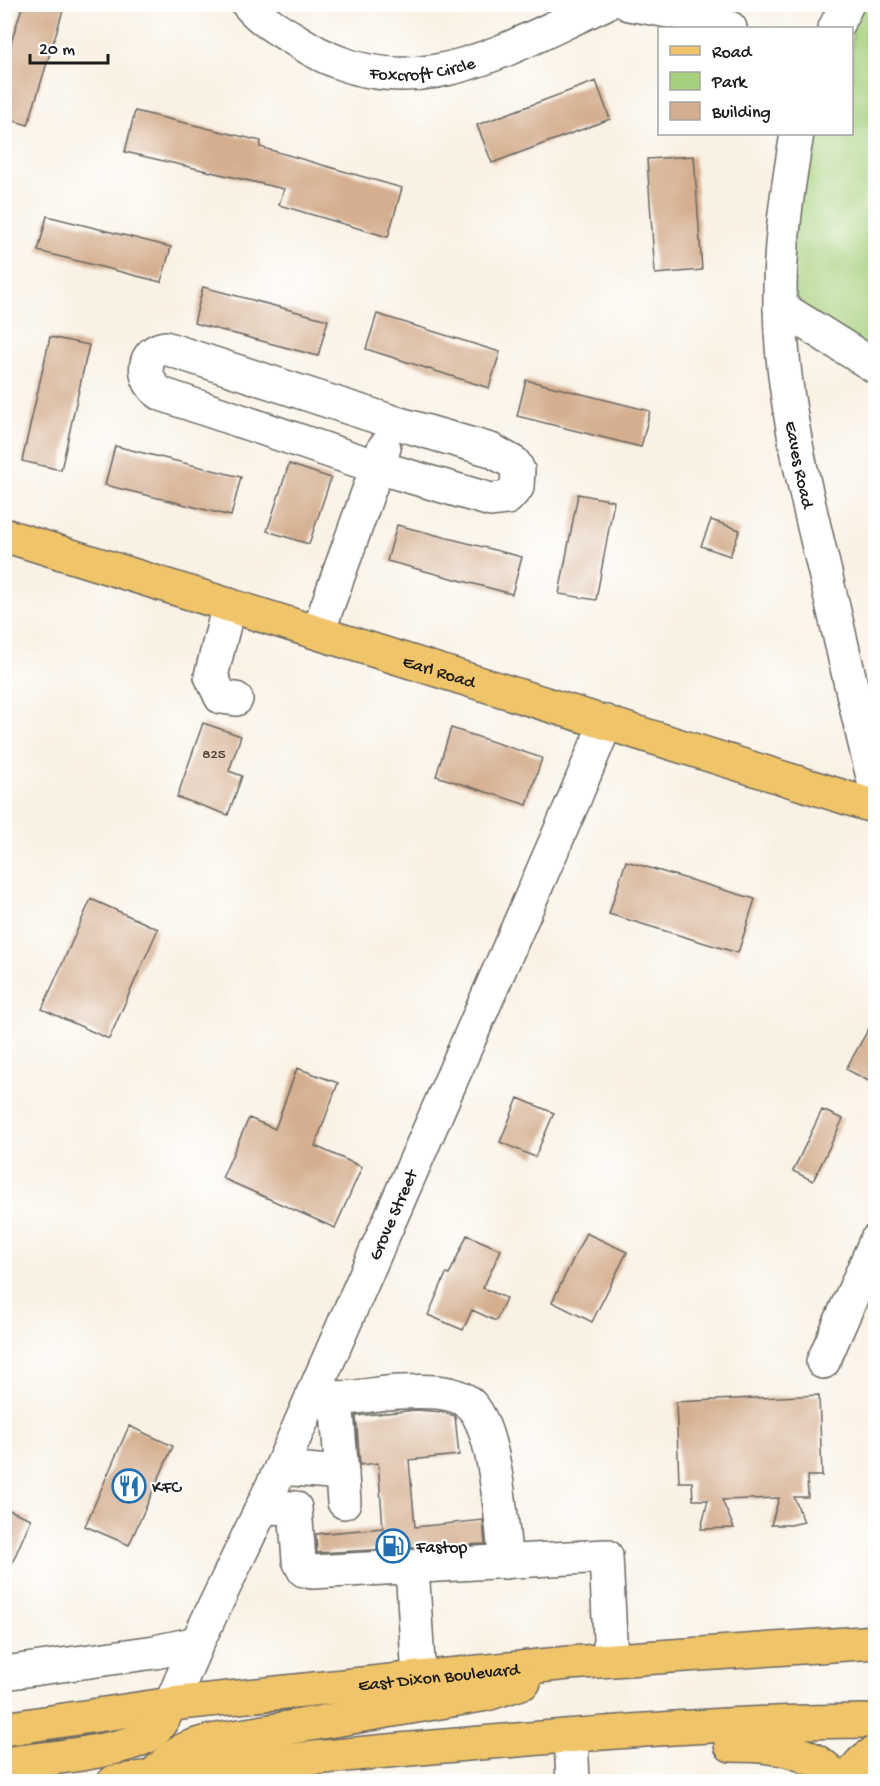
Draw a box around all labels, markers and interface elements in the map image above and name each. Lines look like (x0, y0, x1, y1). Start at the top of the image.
scale bar (30, 27, 108, 65)
legend (658, 27, 853, 135)
text: 20 m (39, 40, 75, 61)
text: Road (712, 43, 753, 64)
street label: Foxcroft Circle (367, 53, 479, 87)
text: Park (711, 73, 748, 94)
text: Building (711, 103, 771, 124)
street label: Eaves Road (779, 419, 818, 512)
street label: Earl Road (400, 652, 479, 695)
house number: 825 (202, 746, 226, 764)
street label: Grove Street (365, 1166, 424, 1264)
restaurant icon: KFC (111, 1468, 147, 1504)
place label: KFC (152, 1478, 182, 1499)
fuel station icon: Fastop (375, 1528, 411, 1564)
place label: Fastop (415, 1538, 468, 1559)
street label: East Dixon Boulevard (357, 1660, 522, 1697)

